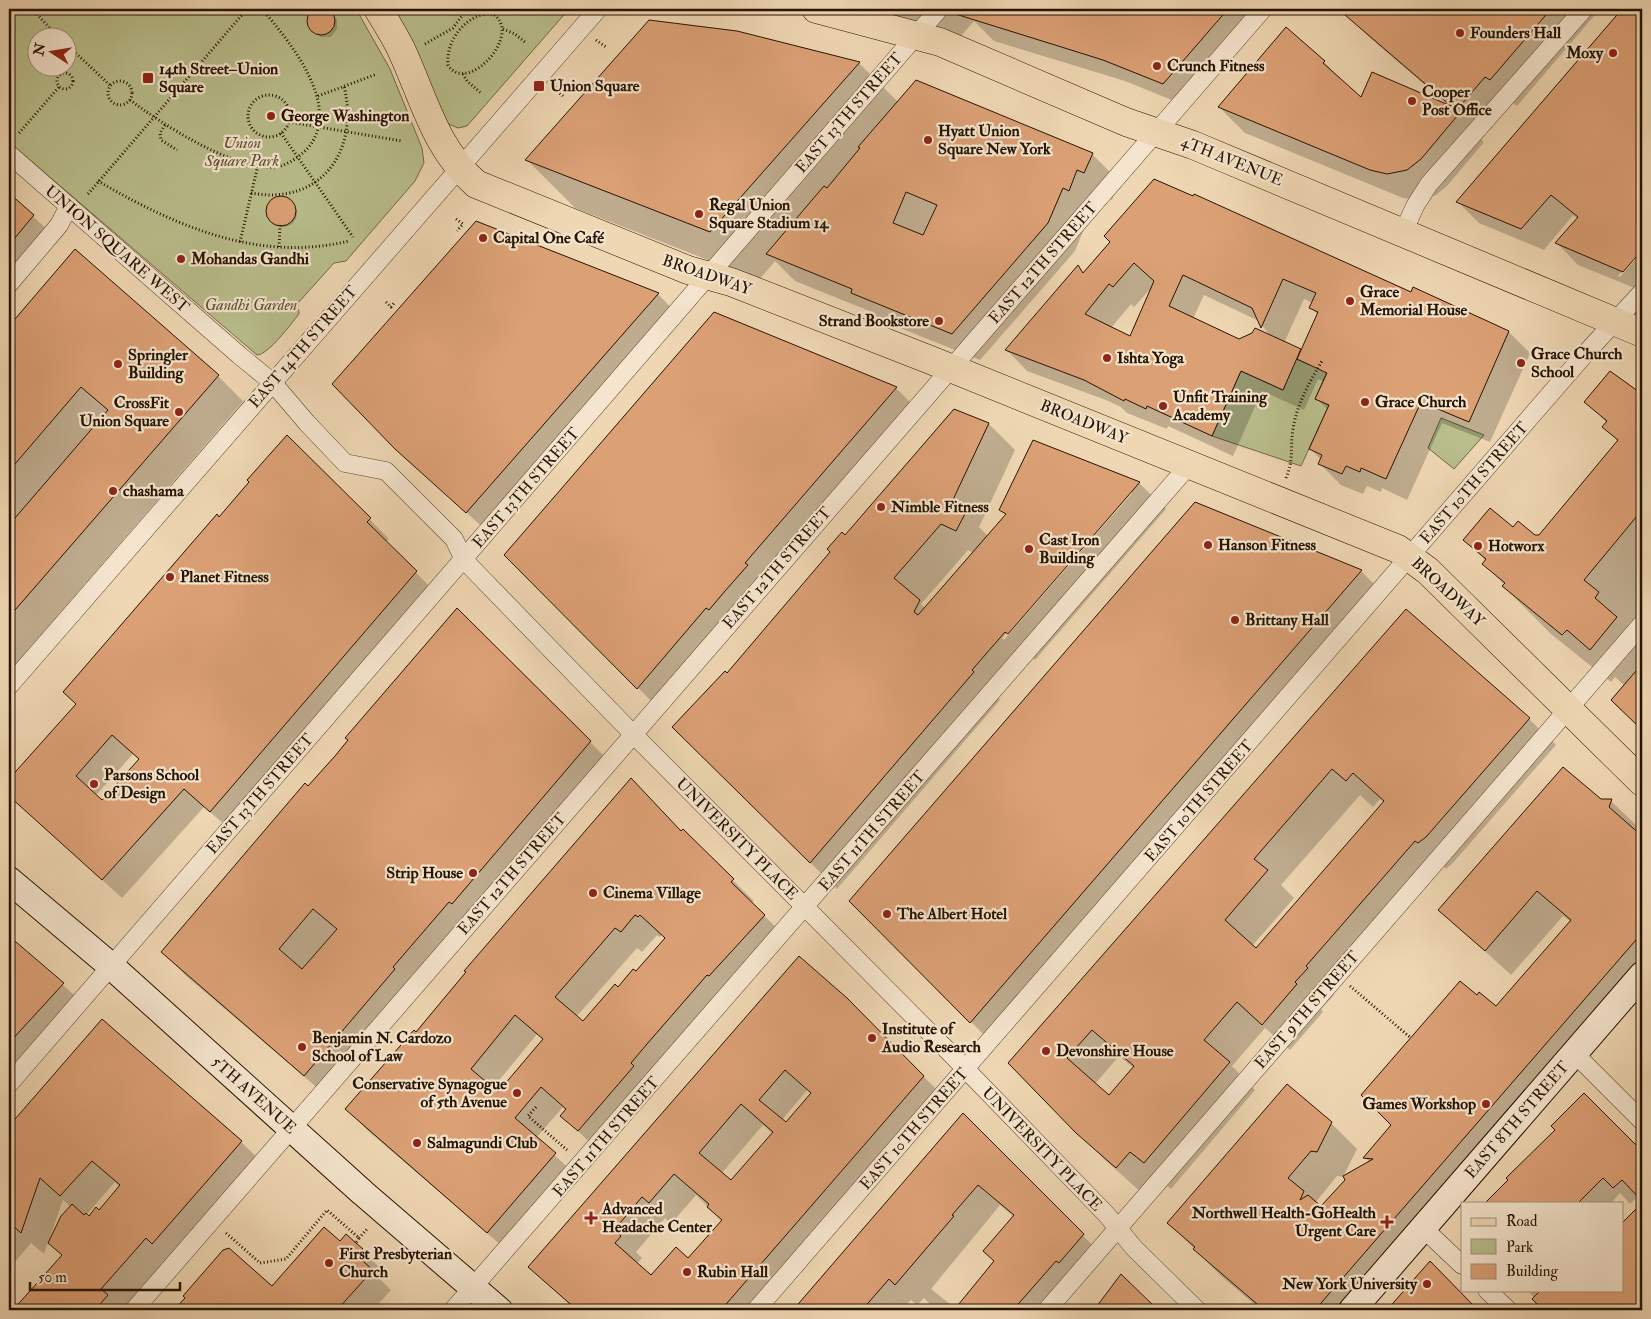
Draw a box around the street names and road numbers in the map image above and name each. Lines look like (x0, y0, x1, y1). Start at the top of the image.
street label: EAST 13TH STREET (791, 49, 907, 177)
street label: 4TH AVENUE (1178, 131, 1286, 191)
street label: UNION SQUARE WEST (41, 181, 193, 317)
street label: EAST 12TH STREET (985, 198, 1102, 328)
street label: BROADWAY (660, 250, 755, 300)
street label: EAST 14TH STREET (244, 282, 362, 412)
street label: BROADWAY (1037, 395, 1132, 449)
street label: EAST 10TH STREET (1416, 418, 1533, 548)
street label: EAST 13TH STREET (468, 424, 584, 552)
street label: EAST 12TH STREET (719, 503, 836, 633)
street label: BROADWAY (1407, 553, 1490, 632)
street label: EAST 13TH STREET (202, 730, 318, 858)
street label: EAST 10TH STREET (1141, 736, 1258, 866)
street label: EAST 11TH STREET (814, 767, 930, 895)
street label: UNIVERSITY PLACE (672, 774, 802, 904)
street label: EAST 12TH STREET (454, 809, 571, 939)
street label: EAST 9TH STREET (1250, 947, 1364, 1073)
street label: 5TH AVENUE (208, 1052, 300, 1138)
street label: EAST 8TH STREET (1461, 1057, 1573, 1183)
street label: EAST 10TH STREET (856, 1064, 973, 1194)
street label: EAST 11TH STREET (548, 1073, 664, 1201)
street label: UNIVERSITY PLACE (978, 1083, 1106, 1215)

